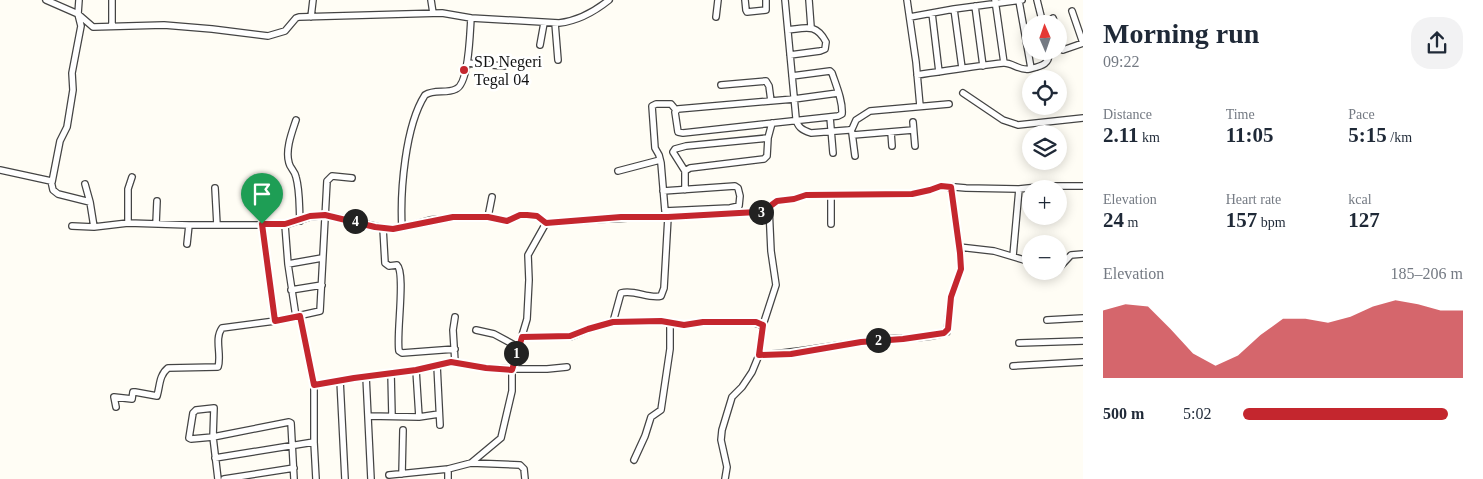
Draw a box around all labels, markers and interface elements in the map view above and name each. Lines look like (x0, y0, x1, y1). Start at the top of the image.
north arrow (1022, 15, 1068, 60)
map controls (1022, 15, 1067, 280)
button: share (1411, 17, 1463, 69)
text: Morning run (1103, 18, 1259, 49)
place label: SD Negeri Tegal 04 (474, 53, 543, 89)
text: 09:22 (1103, 53, 1139, 70)
marker: SD Negeri Tegal 04 (458, 64, 470, 76)
button: locate (1022, 70, 1067, 115)
text: Distance (1103, 107, 1152, 122)
text: Time (1226, 107, 1255, 122)
text: Pace (1348, 107, 1375, 122)
text: 2.11 (1103, 123, 1139, 147)
text: 11:05 (1226, 123, 1274, 147)
text: 5:15 (1348, 123, 1387, 147)
button: layers (1022, 125, 1067, 170)
text: km (1139, 130, 1160, 145)
text: /km (1387, 130, 1412, 145)
pin (241, 173, 283, 224)
icon: arrive (248, 180, 276, 208)
button: + (1022, 180, 1067, 225)
text: Elevation (1103, 192, 1157, 207)
text: Heart rate (1226, 192, 1281, 207)
text: kcal (1348, 192, 1372, 207)
pin: 3 (748, 200, 774, 224)
text: 3 (758, 205, 765, 220)
pin: 4 (342, 208, 368, 234)
text: 24 (1103, 208, 1124, 232)
text: 157 (1226, 208, 1257, 232)
text: 127 (1348, 208, 1380, 232)
text: 4 (352, 214, 359, 229)
text: m (1124, 215, 1138, 230)
text: bpm (1257, 215, 1286, 230)
button: − (1022, 235, 1067, 280)
text: Elevation (1103, 265, 1164, 282)
text: 185–206 m (1391, 265, 1463, 282)
pin: 2 (866, 328, 890, 352)
text: 2 (875, 333, 882, 348)
pin: 1 (504, 340, 528, 366)
text: 1 (513, 346, 520, 361)
text: 500 m (1103, 405, 1144, 422)
text: 5:02 (1183, 405, 1211, 422)

